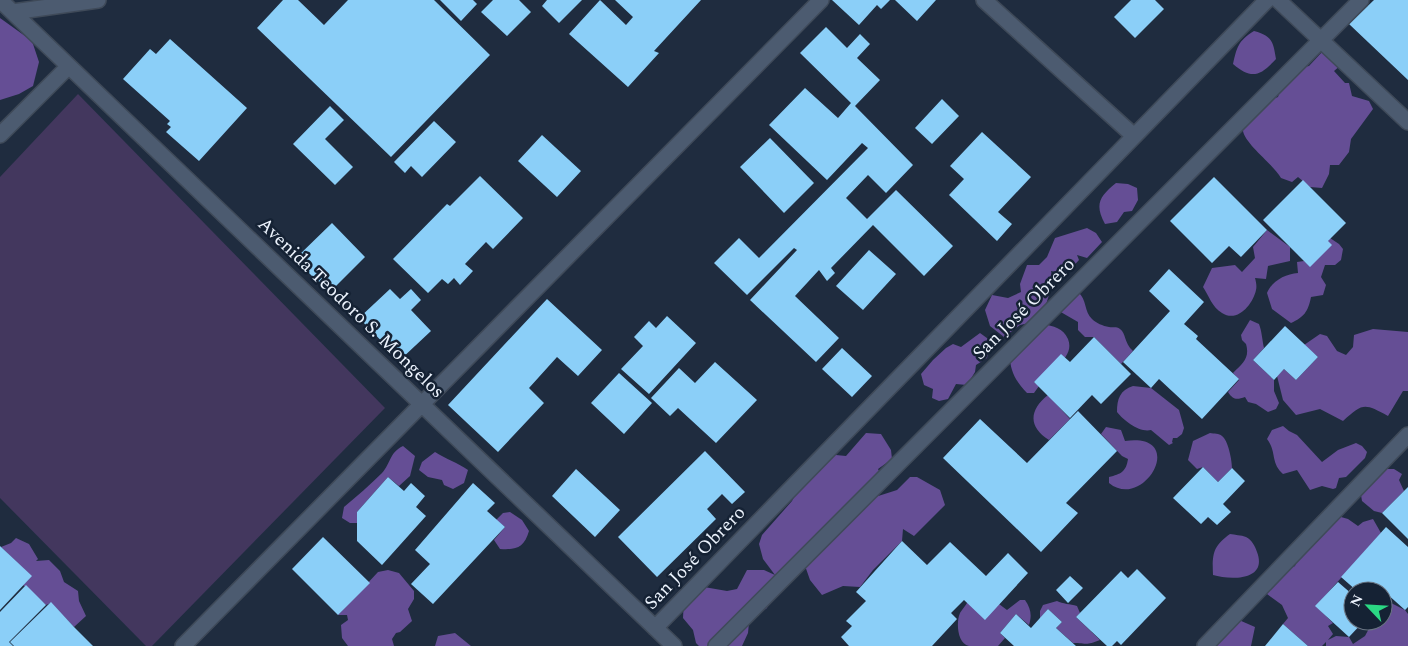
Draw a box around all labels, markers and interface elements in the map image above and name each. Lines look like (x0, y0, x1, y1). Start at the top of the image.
street label: Avenida Teodoro S. Mongelos (251, 211, 451, 405)
street label: San José Obrero (966, 251, 1082, 367)
street label: San José Obrero (637, 499, 753, 617)
north arrow (1343, 581, 1393, 631)
text: N (1345, 591, 1369, 610)

